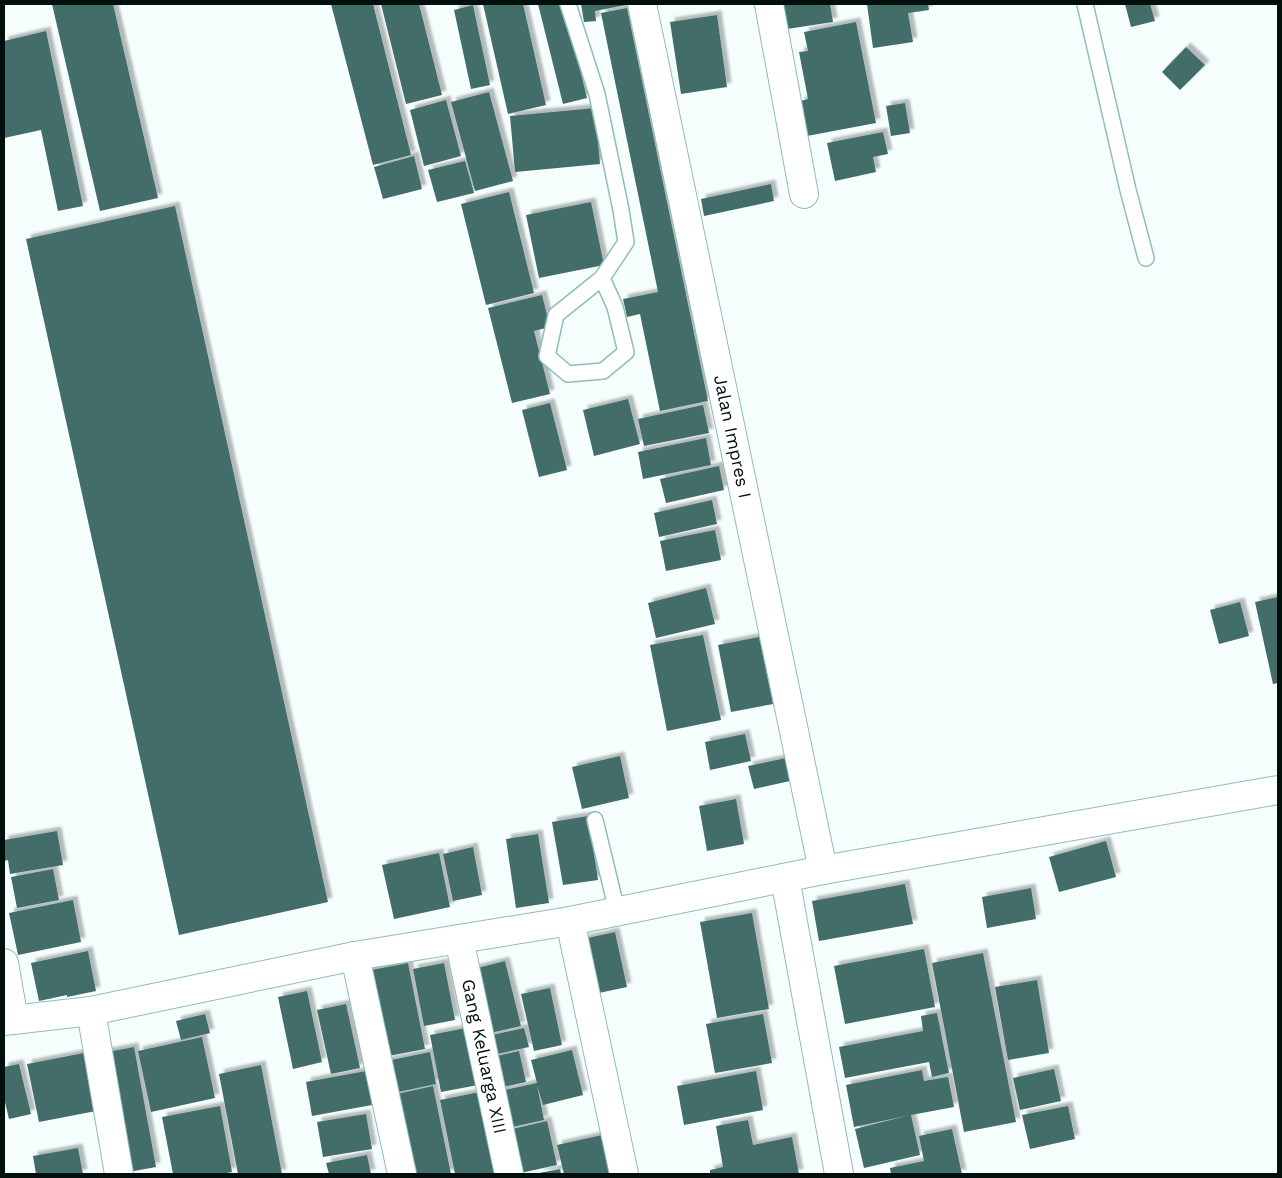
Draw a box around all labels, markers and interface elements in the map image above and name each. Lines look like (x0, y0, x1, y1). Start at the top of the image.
street label: Jalan Impres I (710, 373, 756, 500)
street label: Gang Keluarga XIII (458, 977, 511, 1135)

